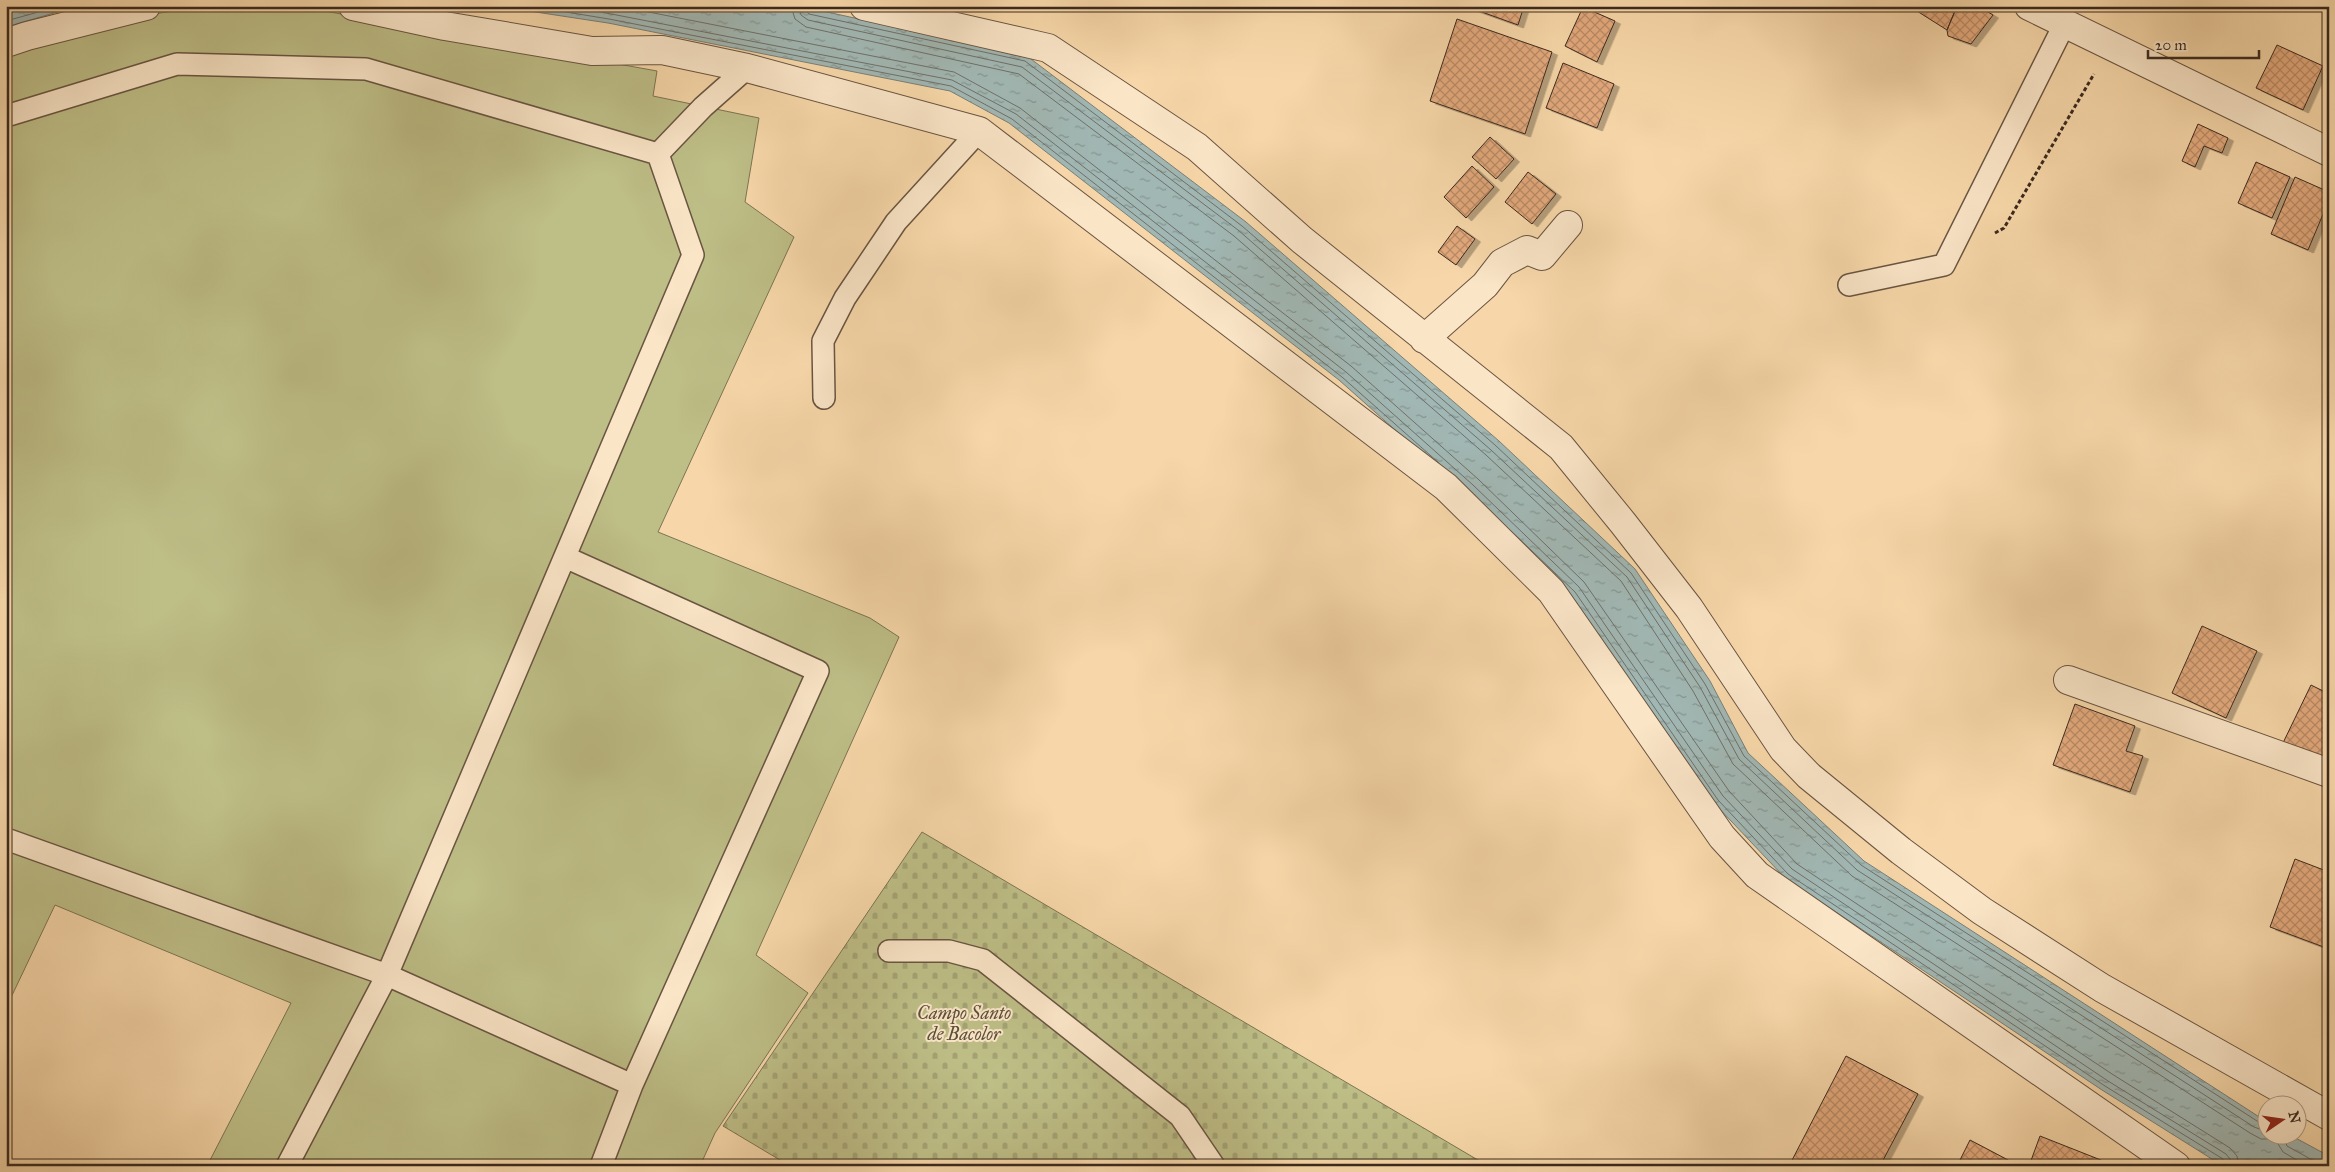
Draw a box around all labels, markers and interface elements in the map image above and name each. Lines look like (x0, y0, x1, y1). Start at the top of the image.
scale bar (2148, 28, 2259, 60)
text: 20 m (2155, 36, 2187, 54)
park label: Campo Santo de Bacolor (917, 1002, 1011, 1045)
north arrow (2258, 1094, 2308, 1144)
text: N (2285, 1109, 2304, 1125)

